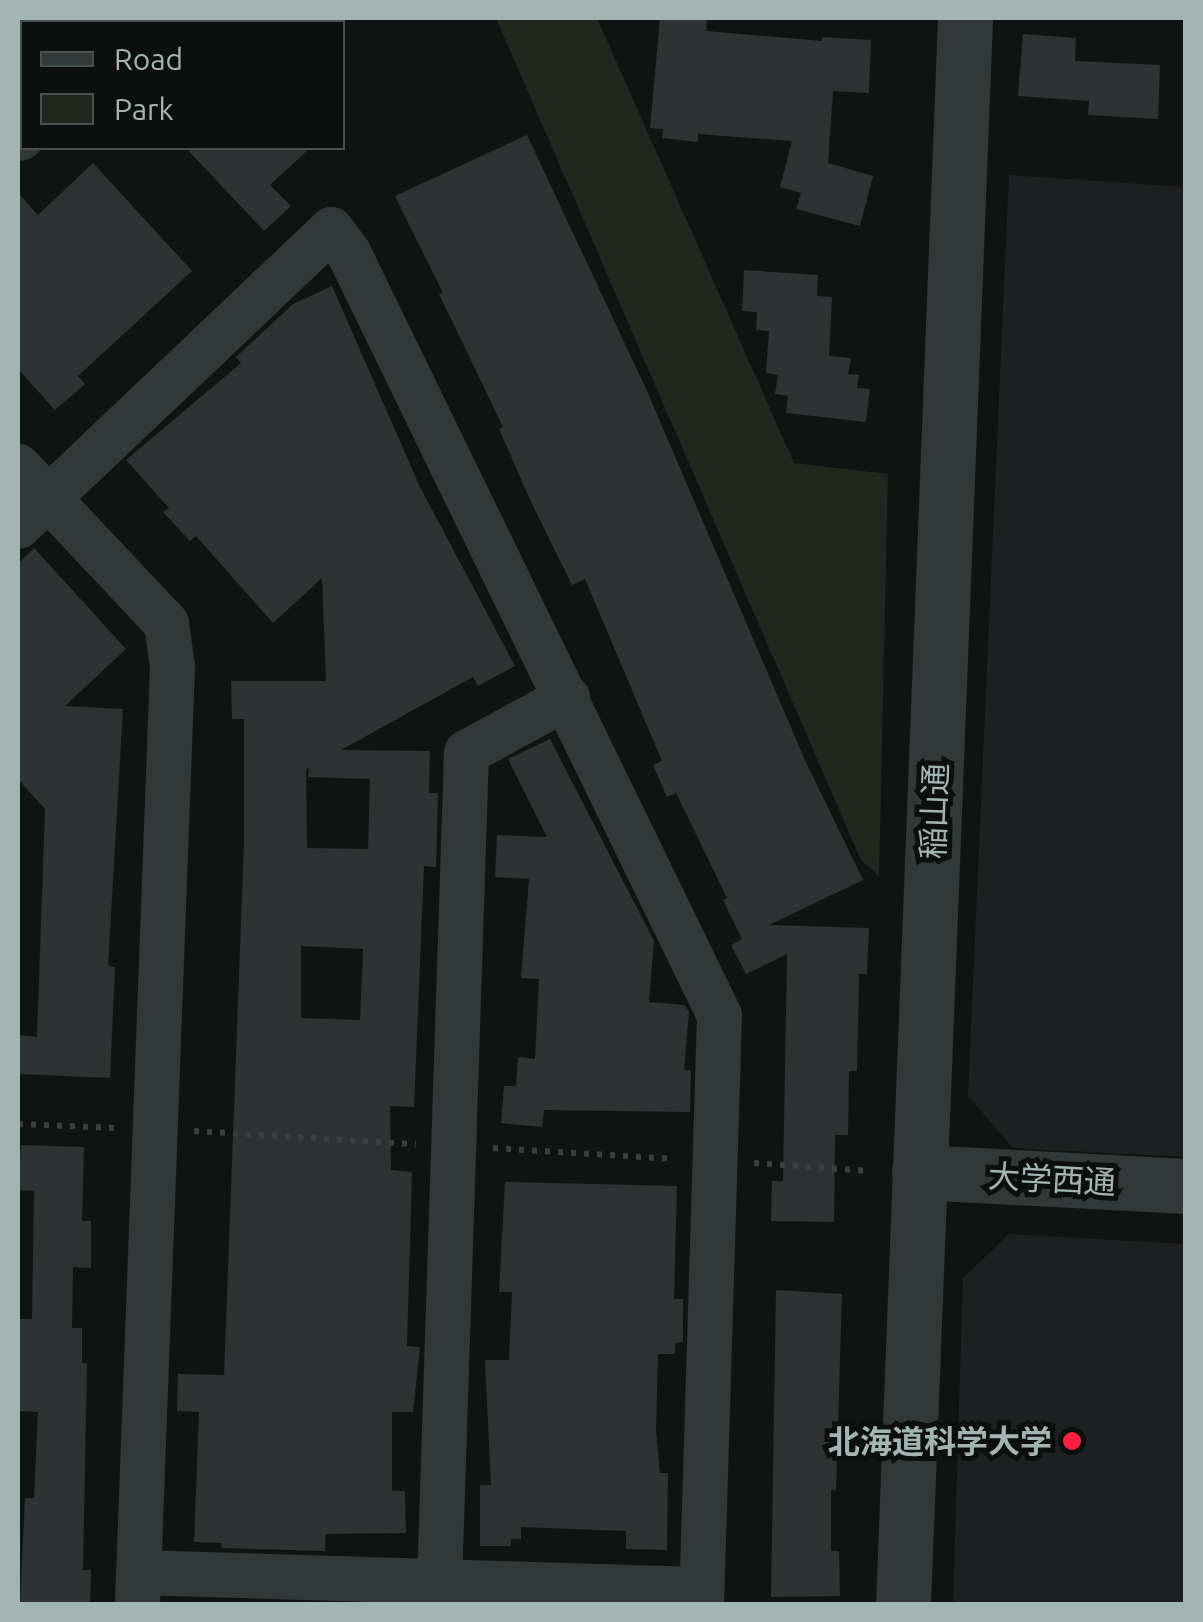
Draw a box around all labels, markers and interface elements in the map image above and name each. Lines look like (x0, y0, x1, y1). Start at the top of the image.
legend (20, 20, 345, 150)
text: Road (114, 42, 183, 76)
text: Park (114, 92, 174, 126)
street label: 稲山通 (913, 762, 955, 860)
street label: 大学西通 (987, 1156, 1117, 1202)
place label: 北海道科学大学 (828, 1422, 1052, 1460)
marker: 北海道科学大学 (1061, 1430, 1083, 1452)

